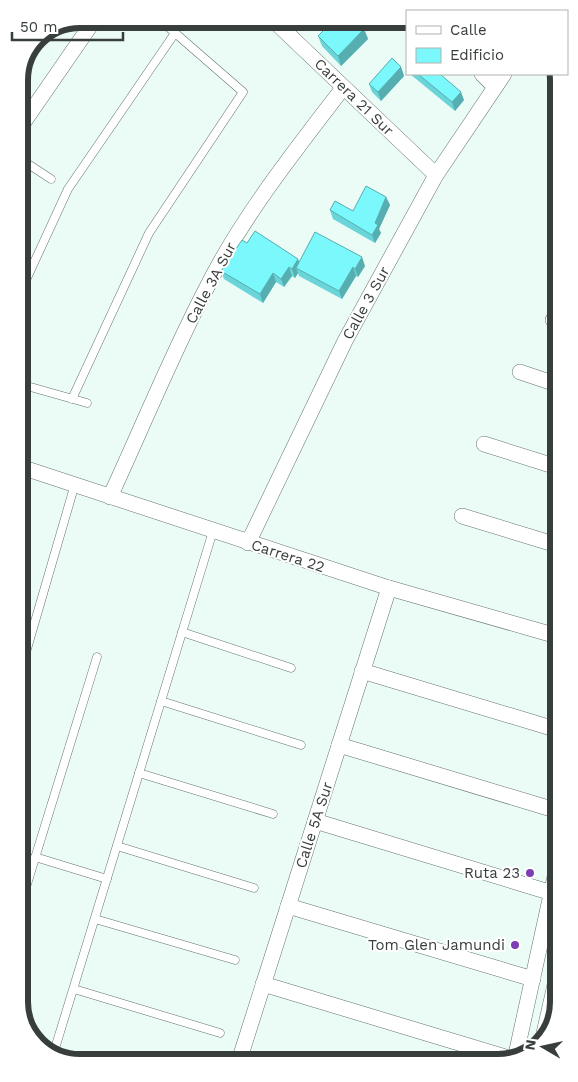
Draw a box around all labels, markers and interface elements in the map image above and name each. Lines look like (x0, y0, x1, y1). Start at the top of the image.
scale bar (12, 10, 124, 42)
legend (406, 10, 568, 75)
text: 50 m (20, 18, 57, 36)
text: Calle (450, 21, 487, 39)
text: Edificio (450, 46, 504, 64)
street label: Carrera 21 Sur (311, 55, 397, 139)
street label: Calle 3A Sur (182, 239, 240, 327)
street label: Calle 3 Sur (339, 263, 393, 343)
street label: Carrera 22 (249, 536, 327, 576)
street label: Calle 5A Sur (292, 780, 336, 870)
place label: Ruta 23 (464, 864, 520, 882)
marker: Ruta 23 (524, 867, 536, 879)
place label: Tom Glen Jamundi (368, 936, 505, 954)
marker: Tom Glen Jamundi (509, 939, 521, 951)
north arrow (518, 1022, 568, 1072)
text: N (521, 1039, 539, 1051)

